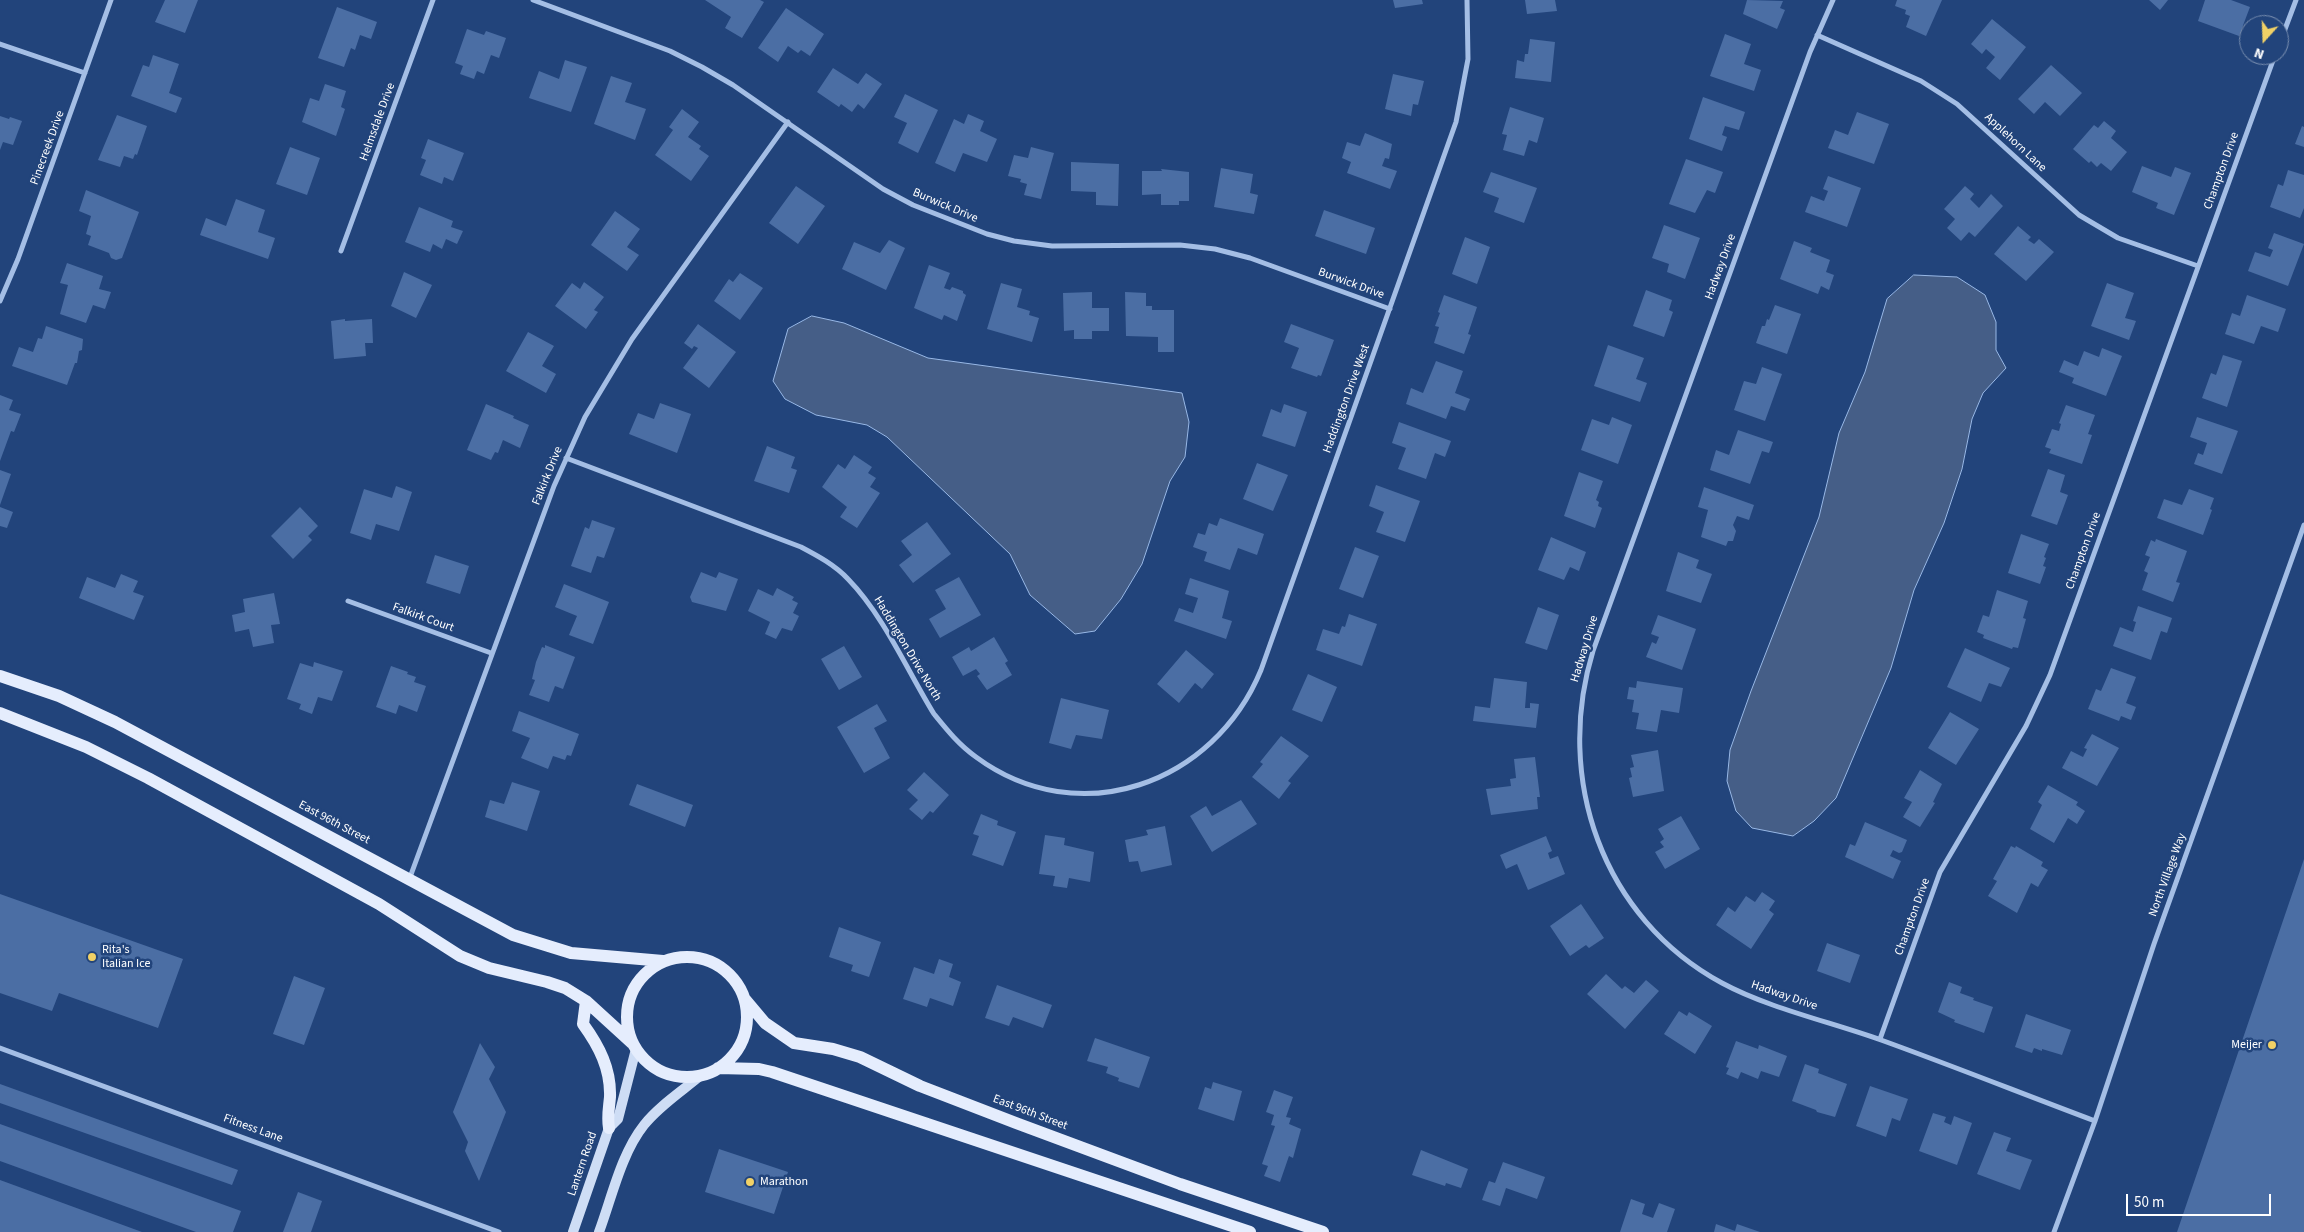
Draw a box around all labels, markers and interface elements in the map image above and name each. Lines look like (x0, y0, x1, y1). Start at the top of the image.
north arrow (2239, 15, 2289, 65)
text: N (2251, 42, 2267, 64)
street label: Helmsdale Drive (357, 81, 399, 163)
street label: Pinecreek Drive (28, 109, 68, 187)
street label: Applehorn Lane (1981, 111, 2049, 175)
street label: Champton Drive (2201, 130, 2243, 212)
street label: Burwick Drive (910, 186, 980, 226)
street label: Hadway Drive (1702, 232, 1740, 302)
street label: Burwick Drive (1316, 265, 1386, 303)
street label: Haddington Drive West (1321, 343, 1373, 455)
street label: Falkirk Drive (530, 445, 566, 507)
street label: Champton Drive (2063, 510, 2105, 592)
street label: Haddington Drive North (870, 594, 944, 704)
street label: Falkirk Court (390, 600, 456, 636)
street label: Hadway Drive (1568, 614, 1602, 684)
street label: East 96th Street (296, 798, 372, 848)
street label: North Village Way (2146, 831, 2190, 919)
street label: Champton Drive (1892, 876, 1934, 958)
place label: Rita's Italian Ice (102, 943, 150, 971)
marker: Rita's Italian Ice (86, 951, 98, 963)
street label: Hadway Drive (1749, 978, 1819, 1014)
place label: Meijer (2231, 1038, 2262, 1052)
marker: Meijer (2266, 1039, 2278, 1051)
street label: East 96th Street (991, 1092, 1069, 1134)
street label: Fitness Lane (221, 1112, 285, 1146)
street label: Lantern Road (565, 1130, 601, 1198)
place label: Marathon (760, 1175, 808, 1189)
marker: Marathon (744, 1176, 756, 1188)
scale bar (2129, 1184, 2274, 1216)
text: 50 m (2134, 1192, 2164, 1213)

